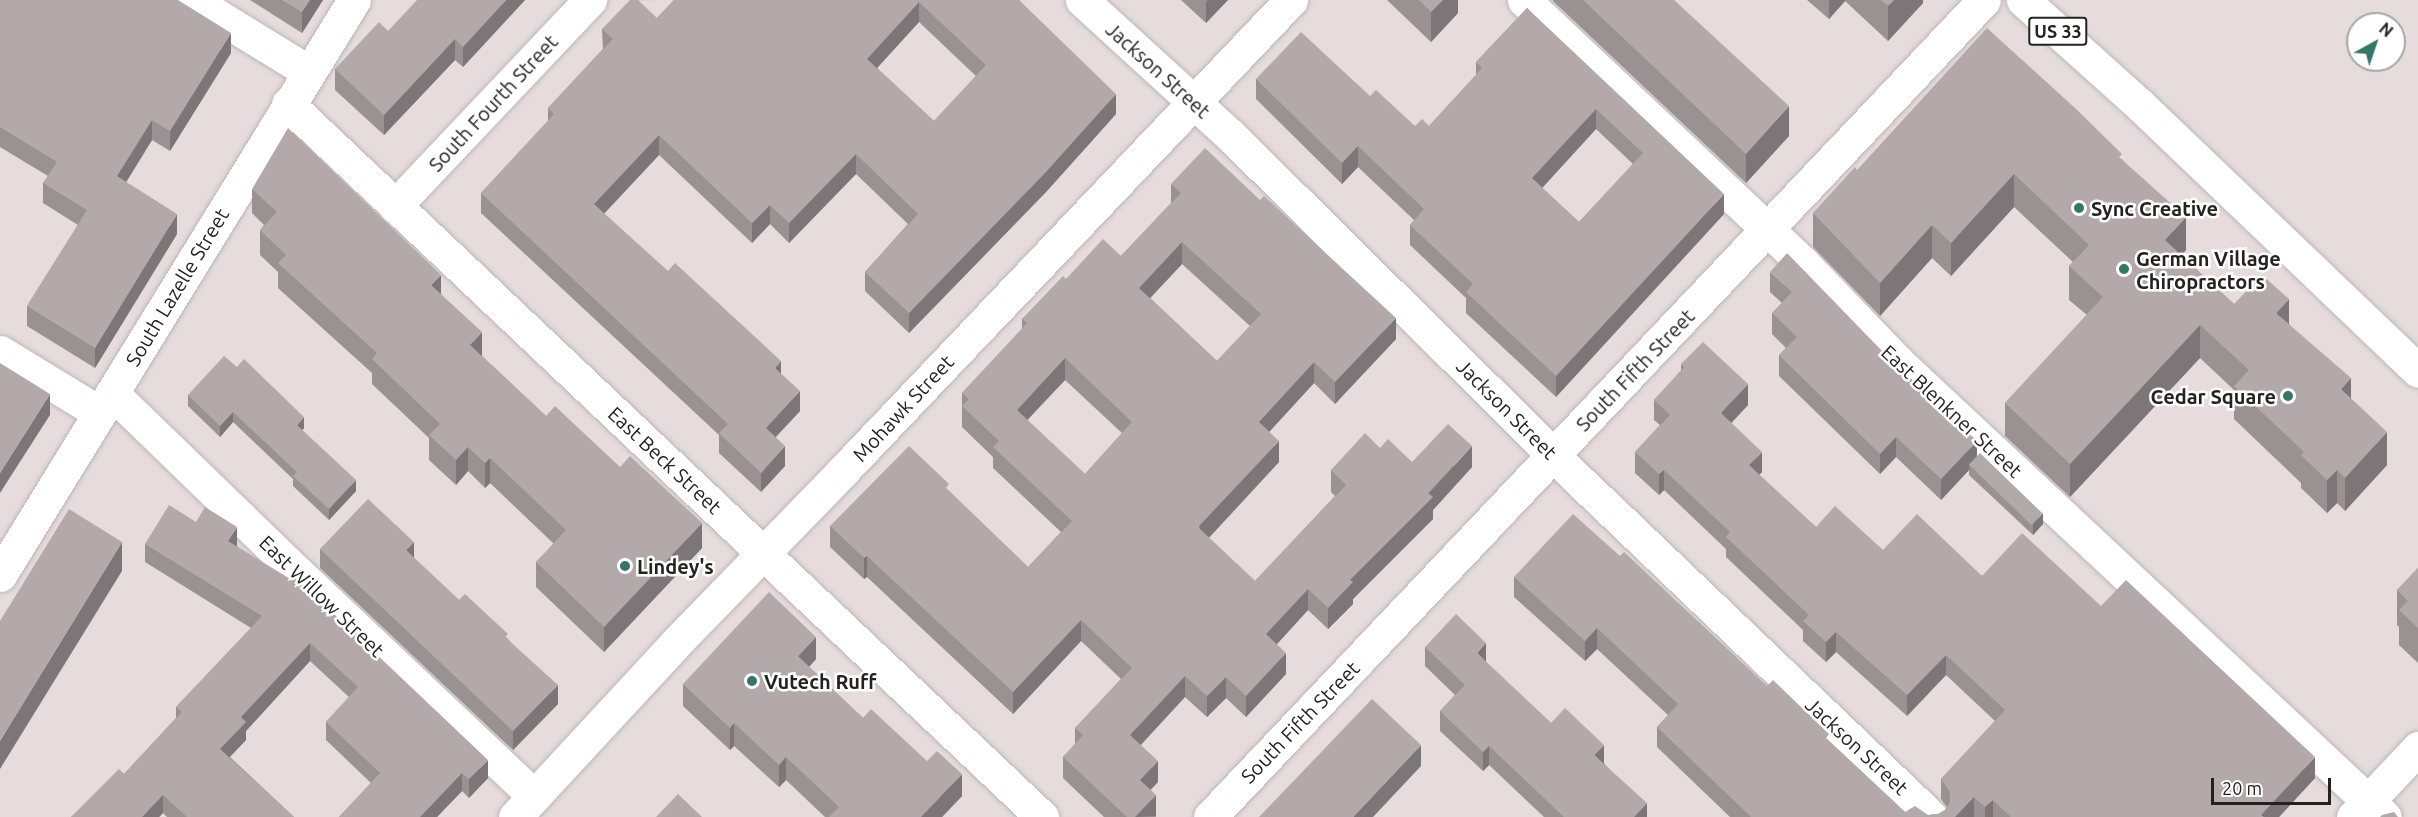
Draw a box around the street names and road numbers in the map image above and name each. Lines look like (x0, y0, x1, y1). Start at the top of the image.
road number: US 33 (2028, 16, 2088, 46)
street label: Jackson Street (1101, 17, 1215, 123)
street label: South Fourth Street (423, 30, 563, 176)
street label: South Lazelle Street (120, 204, 234, 370)
street label: South Fifth Street (1571, 304, 1699, 436)
street label: East Blenkner Street (1877, 340, 2027, 482)
street label: Mohawk Street (848, 350, 958, 466)
street label: Jackson Street (1452, 354, 1562, 464)
street label: East Beck Street (603, 401, 727, 519)
street label: East Willow Street (255, 530, 389, 662)
street label: South Fifth Street (1236, 656, 1364, 788)
street label: Jackson Street (1801, 692, 1913, 800)

